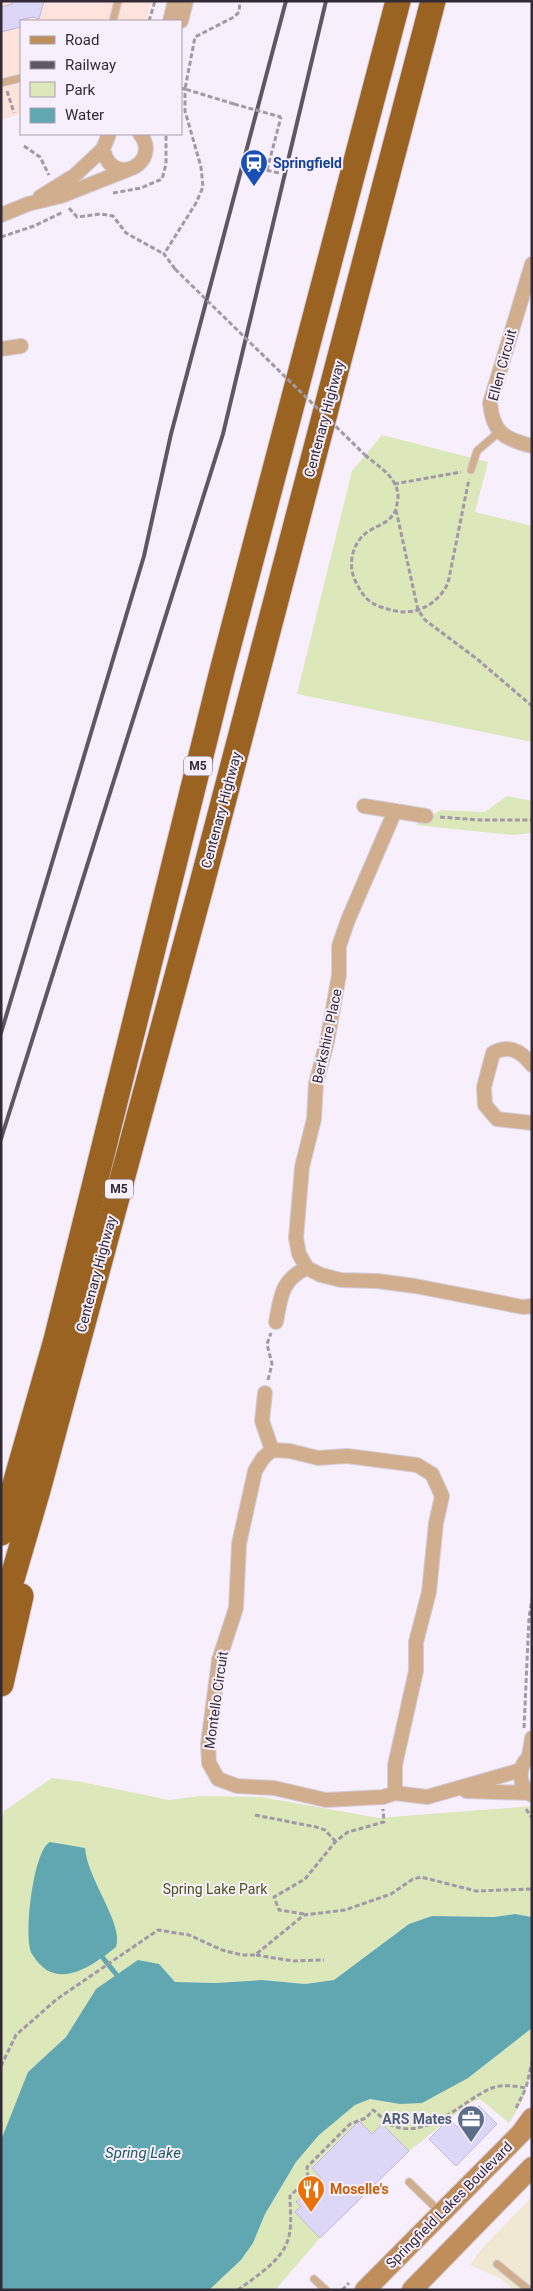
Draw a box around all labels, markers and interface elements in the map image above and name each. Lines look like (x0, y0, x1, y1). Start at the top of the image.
legend (20, 20, 182, 135)
text: Road (65, 31, 99, 49)
text: Railway (65, 56, 116, 74)
text: Park (65, 81, 96, 99)
text: Water (65, 106, 104, 124)
station icon: Springfield (239, 148, 269, 187)
place label: Springfield (273, 155, 342, 171)
street label: Ellen Circuit (485, 327, 519, 403)
street label: Centenary Highway (301, 359, 347, 479)
street label: Centenary Highway (198, 750, 244, 870)
road number: M5 (184, 756, 212, 776)
street label: Berkshire Place (309, 987, 345, 1085)
road number: M5 (105, 1180, 133, 1198)
street label: Centenary Highway (73, 1214, 119, 1334)
street label: Montello Circuit (201, 1650, 231, 1750)
park label: Spring Lake Park (163, 1881, 268, 1897)
office icon: ARS Mates (456, 2104, 486, 2143)
place label: ARS Mates (382, 2111, 452, 2127)
street label: Springfield Lakes Boulevard (383, 2139, 515, 2271)
water label: Spring Lake (105, 2144, 181, 2162)
restaurant icon: Moselle's (296, 2174, 326, 2213)
place label: Moselle's (330, 2181, 389, 2197)

